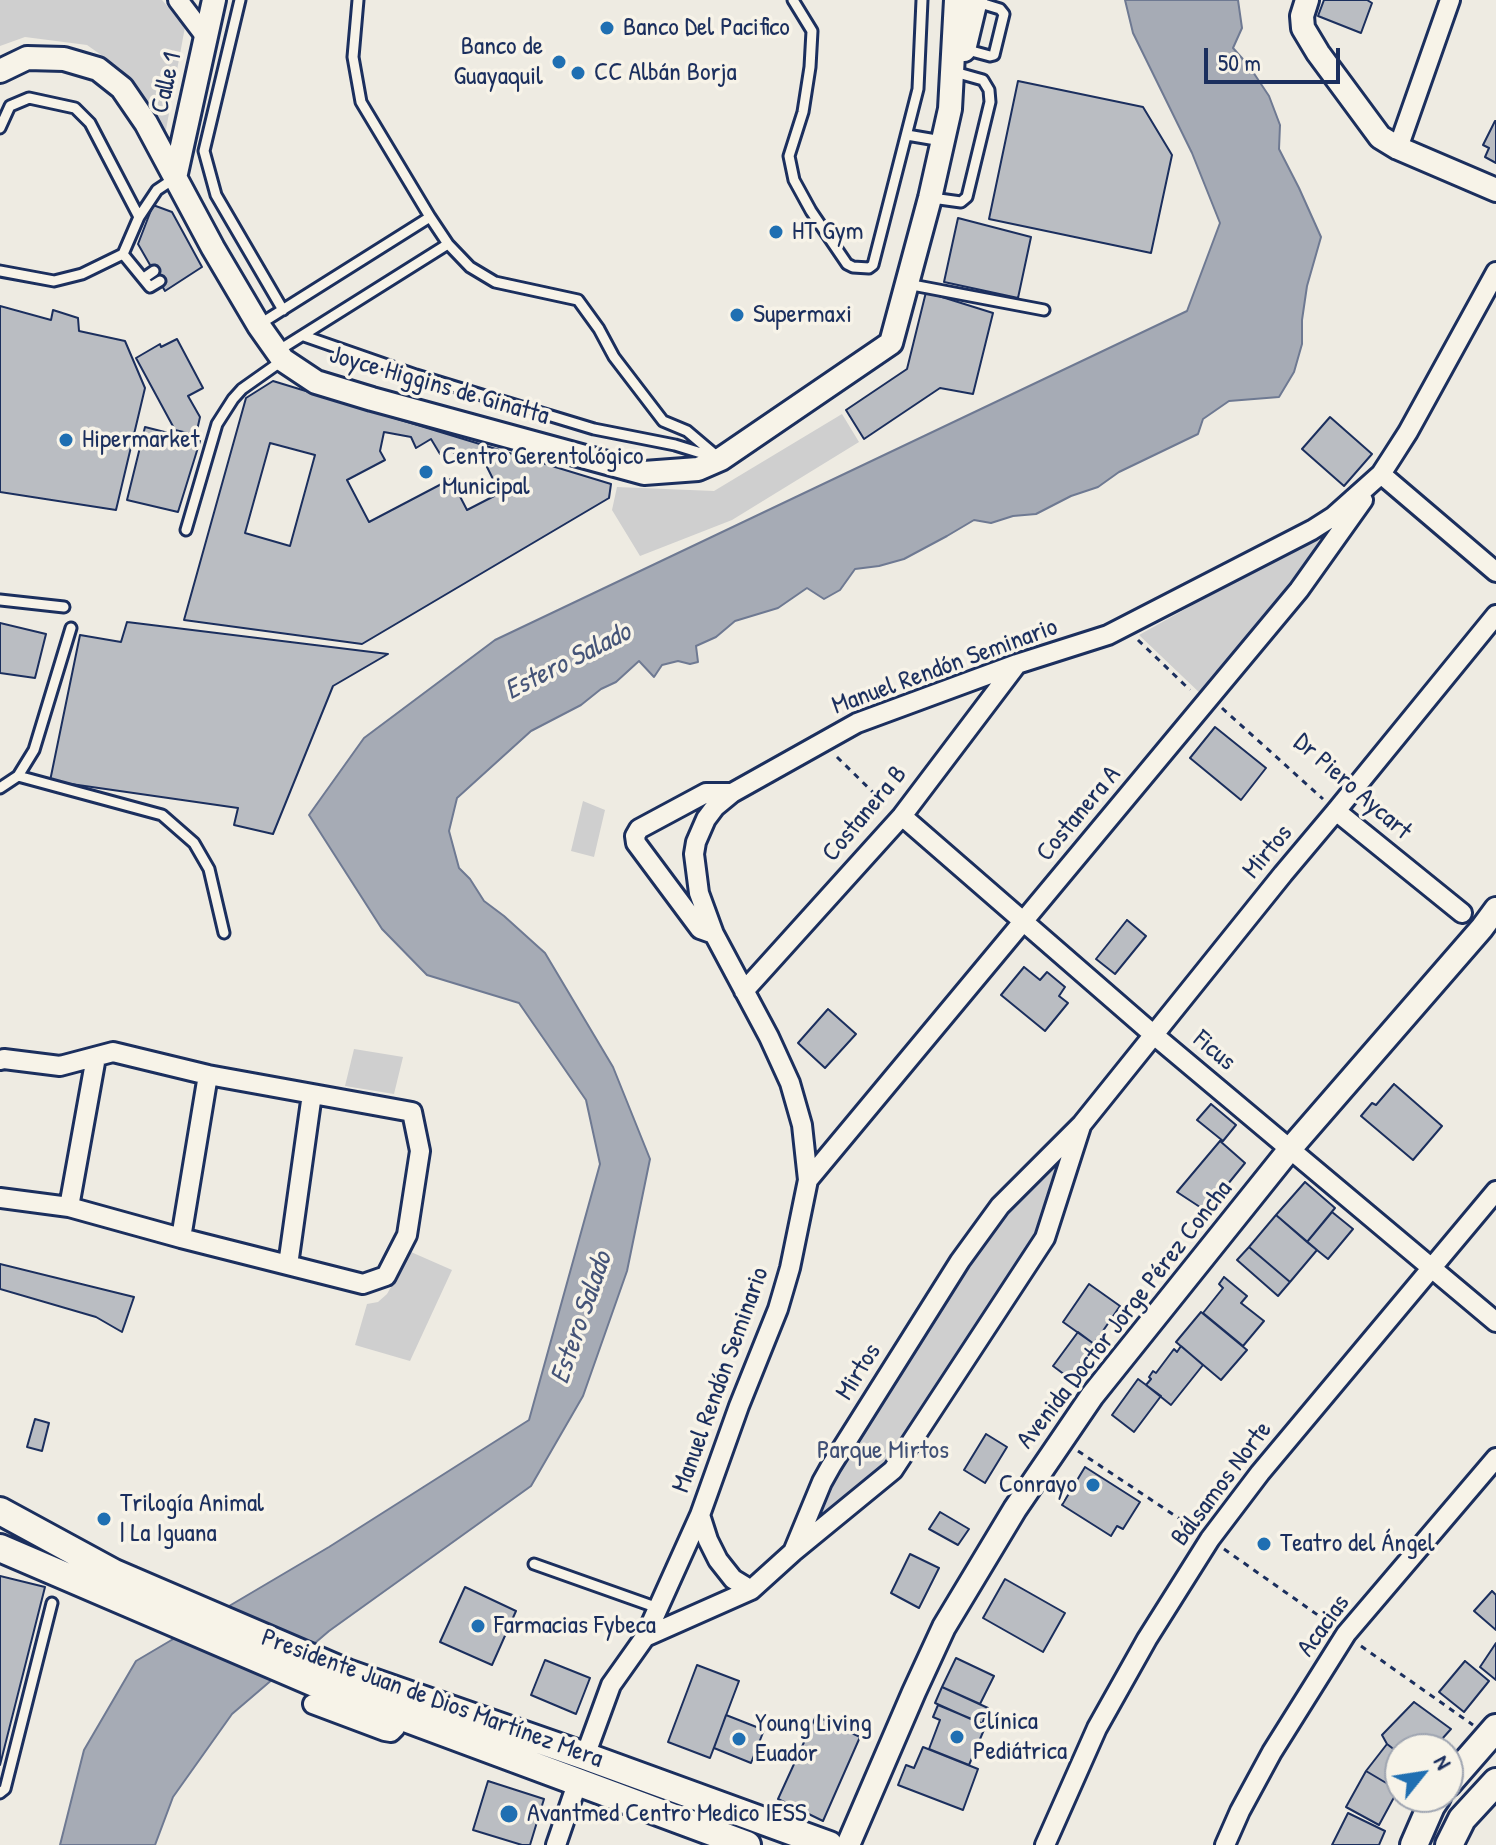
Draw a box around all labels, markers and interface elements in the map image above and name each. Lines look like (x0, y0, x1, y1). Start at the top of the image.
place label: Banco Del Pacifico (623, 12, 790, 44)
marker: Banco Del Pacifico (598, 19, 616, 37)
place label: Banco de Guayaquil (454, 31, 543, 92)
scale bar (1208, 32, 1344, 82)
text: 50 m (1218, 46, 1261, 78)
street label: Calle 1 (145, 50, 189, 116)
marker: Banco de Guayaquil (550, 53, 568, 71)
place label: CC Albán Borja (594, 57, 737, 89)
marker: CC Albán Borja (569, 64, 587, 82)
place label: HT Gym (792, 216, 863, 248)
marker: HT Gym (767, 223, 785, 241)
place label: Supermaxi (753, 299, 852, 331)
marker: Supermaxi (728, 306, 746, 324)
street label: Joyce Higgins de Ginatta (326, 340, 552, 432)
place label: Hipermarket (82, 424, 199, 456)
marker: Hipermarket (57, 431, 75, 449)
place label: Centro Gerentológico Municipal (442, 441, 643, 502)
marker: Centro Gerentológico Municipal (417, 463, 435, 481)
street label: Manuel Rendón Seminario (828, 612, 1062, 722)
water label: Estero Salado (499, 616, 637, 708)
street label: Dr Piero Aycart (1287, 727, 1417, 847)
street label: Costanera B (816, 760, 914, 868)
street label: Costanera A (1030, 760, 1128, 868)
street label: Mirtos (1237, 819, 1299, 885)
street label: Ficus (1186, 1024, 1242, 1078)
street label: Avenida Doctor Jorge Pérez Concha (1011, 1175, 1239, 1455)
water label: Estero Salado (544, 1248, 620, 1388)
street label: Manuel Rendón Seminario (666, 1263, 776, 1497)
street label: Mirtos (830, 1338, 888, 1406)
street label: Bálsamos Norte (1165, 1415, 1279, 1553)
park label: Parque Mirtos (817, 1435, 949, 1467)
place label: Conrayo (999, 1469, 1077, 1501)
marker: Conrayo (1084, 1476, 1102, 1494)
place label: Trilogía Animal | La Iguana (120, 1488, 264, 1550)
marker: Trilogía Animal | La Iguana (95, 1510, 113, 1528)
place label: Teatro del Ángel (1280, 1528, 1435, 1560)
marker: Teatro del Ángel (1255, 1535, 1273, 1553)
street label: Acacias (1291, 1589, 1357, 1663)
place label: Farmacias Fybeca (494, 1610, 656, 1642)
marker: Farmacias Fybeca (469, 1617, 487, 1635)
street label: Presidente Juan de Dios Martínez Mera (257, 1623, 607, 1775)
place label: Clínica Pediátrica (973, 1706, 1067, 1768)
place label: Young Living Euador (755, 1708, 872, 1770)
marker: Clínica Pediátrica (948, 1728, 966, 1746)
marker: Young Living Euador (730, 1730, 748, 1748)
north arrow (1384, 1733, 1464, 1813)
text: N (1427, 1749, 1459, 1775)
place label: Avantmed Centro Medico IESS (527, 1798, 807, 1830)
marker: Avantmed Centro Medico IESS (498, 1803, 520, 1825)

